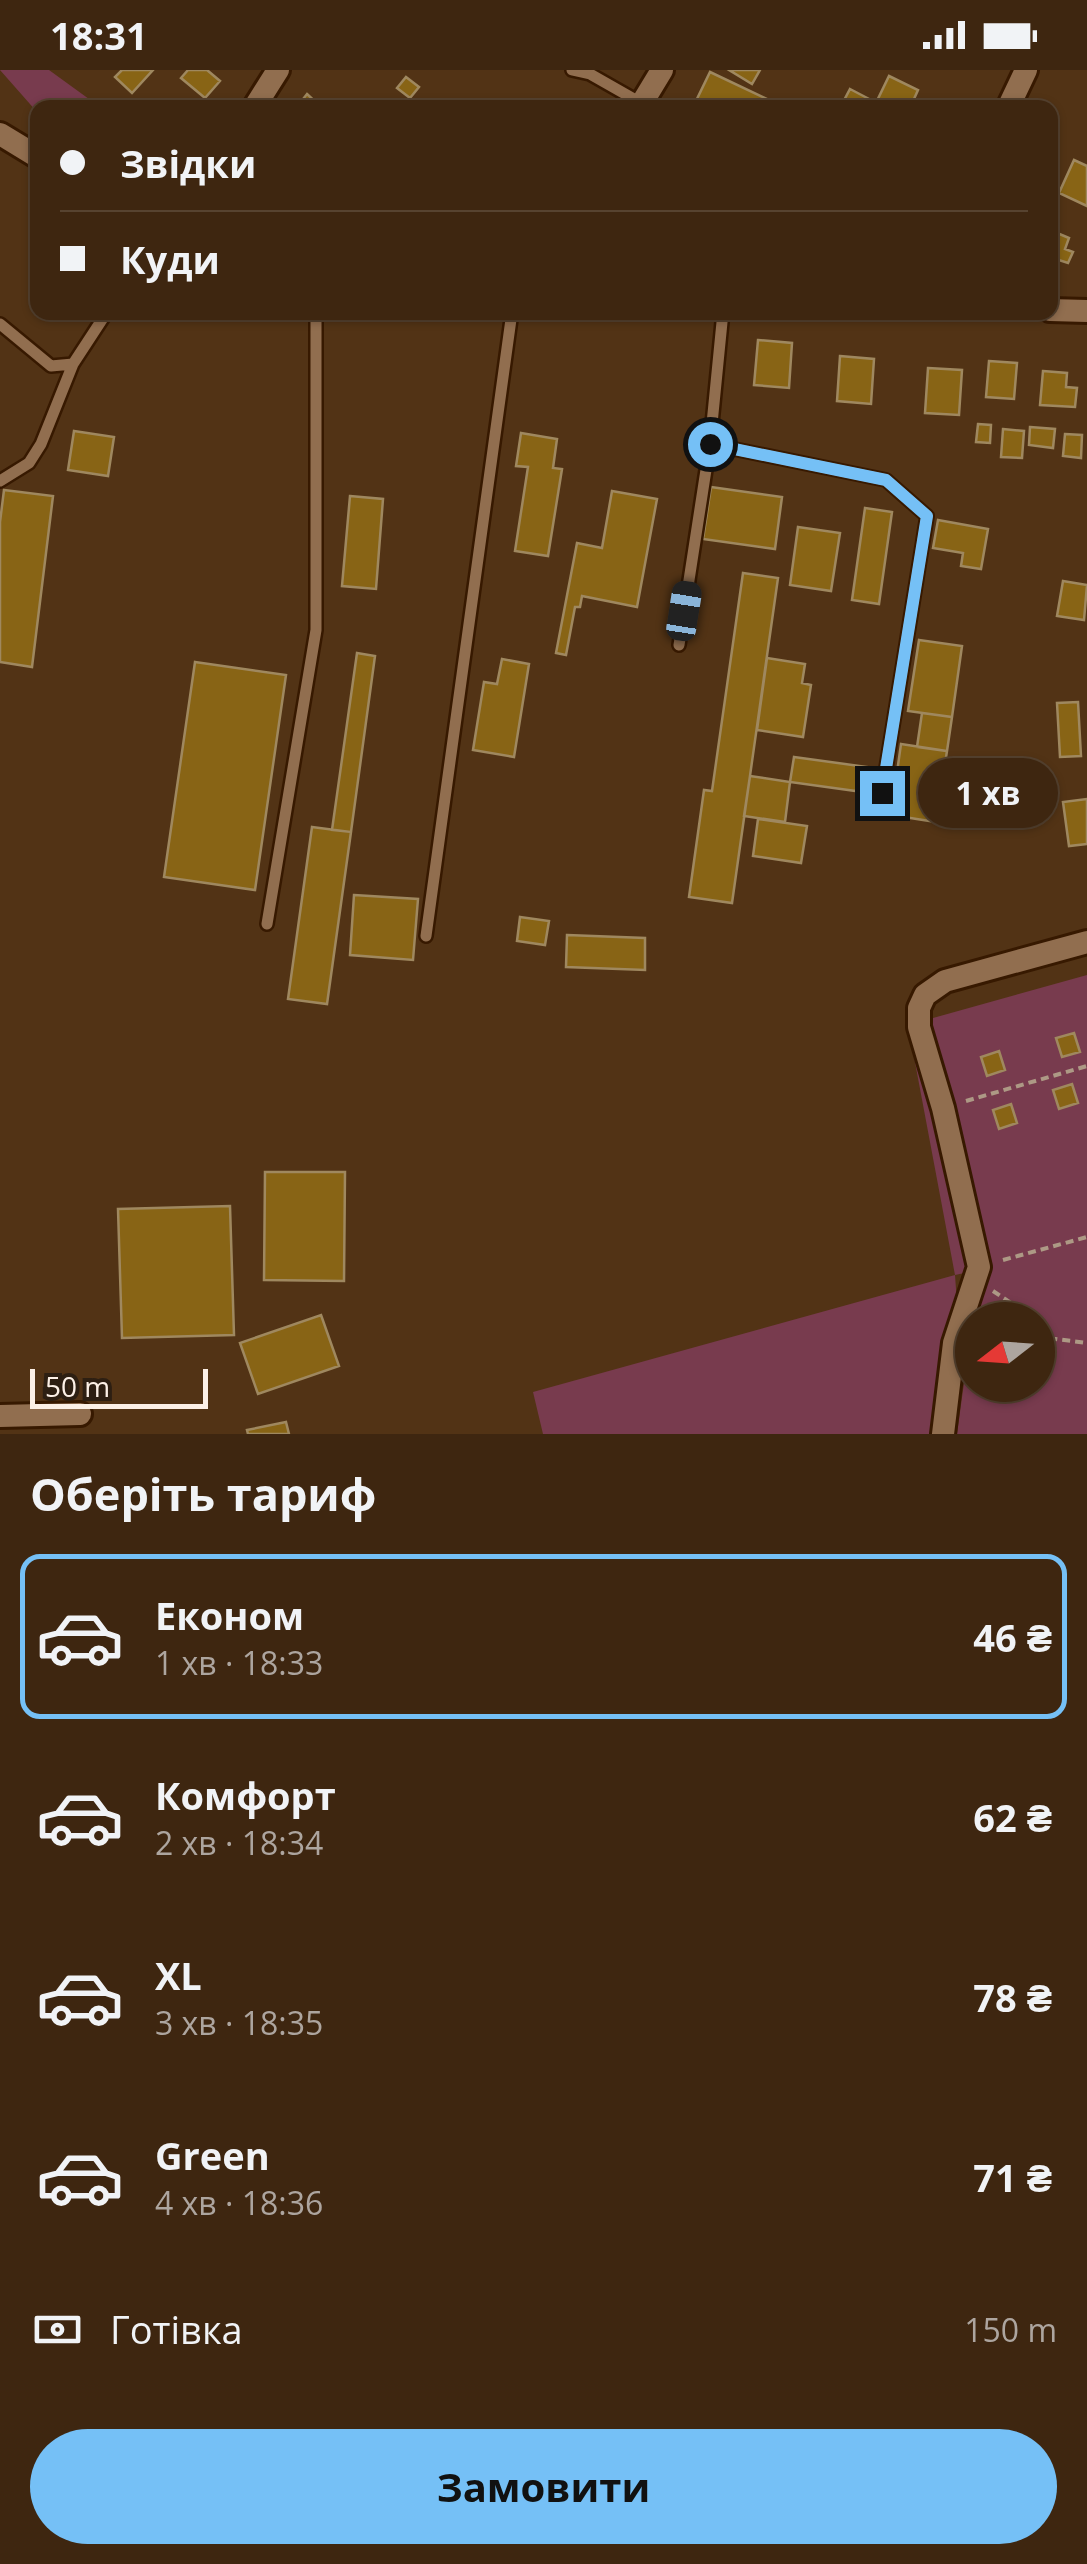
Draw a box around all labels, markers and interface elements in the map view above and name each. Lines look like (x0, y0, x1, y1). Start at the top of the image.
text: 18:31 (50, 9, 148, 61)
text: Звідки (120, 137, 256, 189)
text: Куди (120, 233, 220, 285)
route start (688, 422, 733, 467)
car (664, 579, 704, 643)
callout: 1 хв (917, 758, 1057, 828)
route end (860, 771, 905, 816)
text: 1 хв (955, 771, 1021, 814)
north arrow (955, 1302, 1055, 1402)
map controls (955, 1302, 1055, 1402)
scale bar (30, 1364, 208, 1408)
text: 50 m (45, 1367, 110, 1405)
text: Оберіть тариф (30, 1463, 376, 1524)
text: Економ (155, 1589, 304, 1641)
icon: car (35, 1592, 125, 1682)
text: 46 ₴ (973, 1611, 1052, 1663)
text: 1 хв · 18:33 (155, 1641, 323, 1684)
text: Комфорт (155, 1769, 336, 1821)
icon: car (35, 1772, 125, 1862)
text: 62 ₴ (973, 1791, 1052, 1843)
text: 2 хв · 18:34 (155, 1821, 323, 1864)
text: XL (155, 1949, 202, 2001)
icon: car (35, 1952, 125, 2042)
text: 78 ₴ (973, 1971, 1052, 2023)
text: 3 хв · 18:35 (155, 2001, 323, 2044)
text: Green (155, 2129, 270, 2181)
icon: car (35, 2132, 125, 2222)
text: 71 ₴ (973, 2151, 1052, 2203)
text: 4 хв · 18:36 (155, 2181, 323, 2224)
icon: cash (30, 2302, 85, 2357)
text: Готівка (110, 2303, 243, 2355)
text: 150 m (964, 2308, 1057, 2351)
button: Замовити (30, 2429, 1057, 2544)

